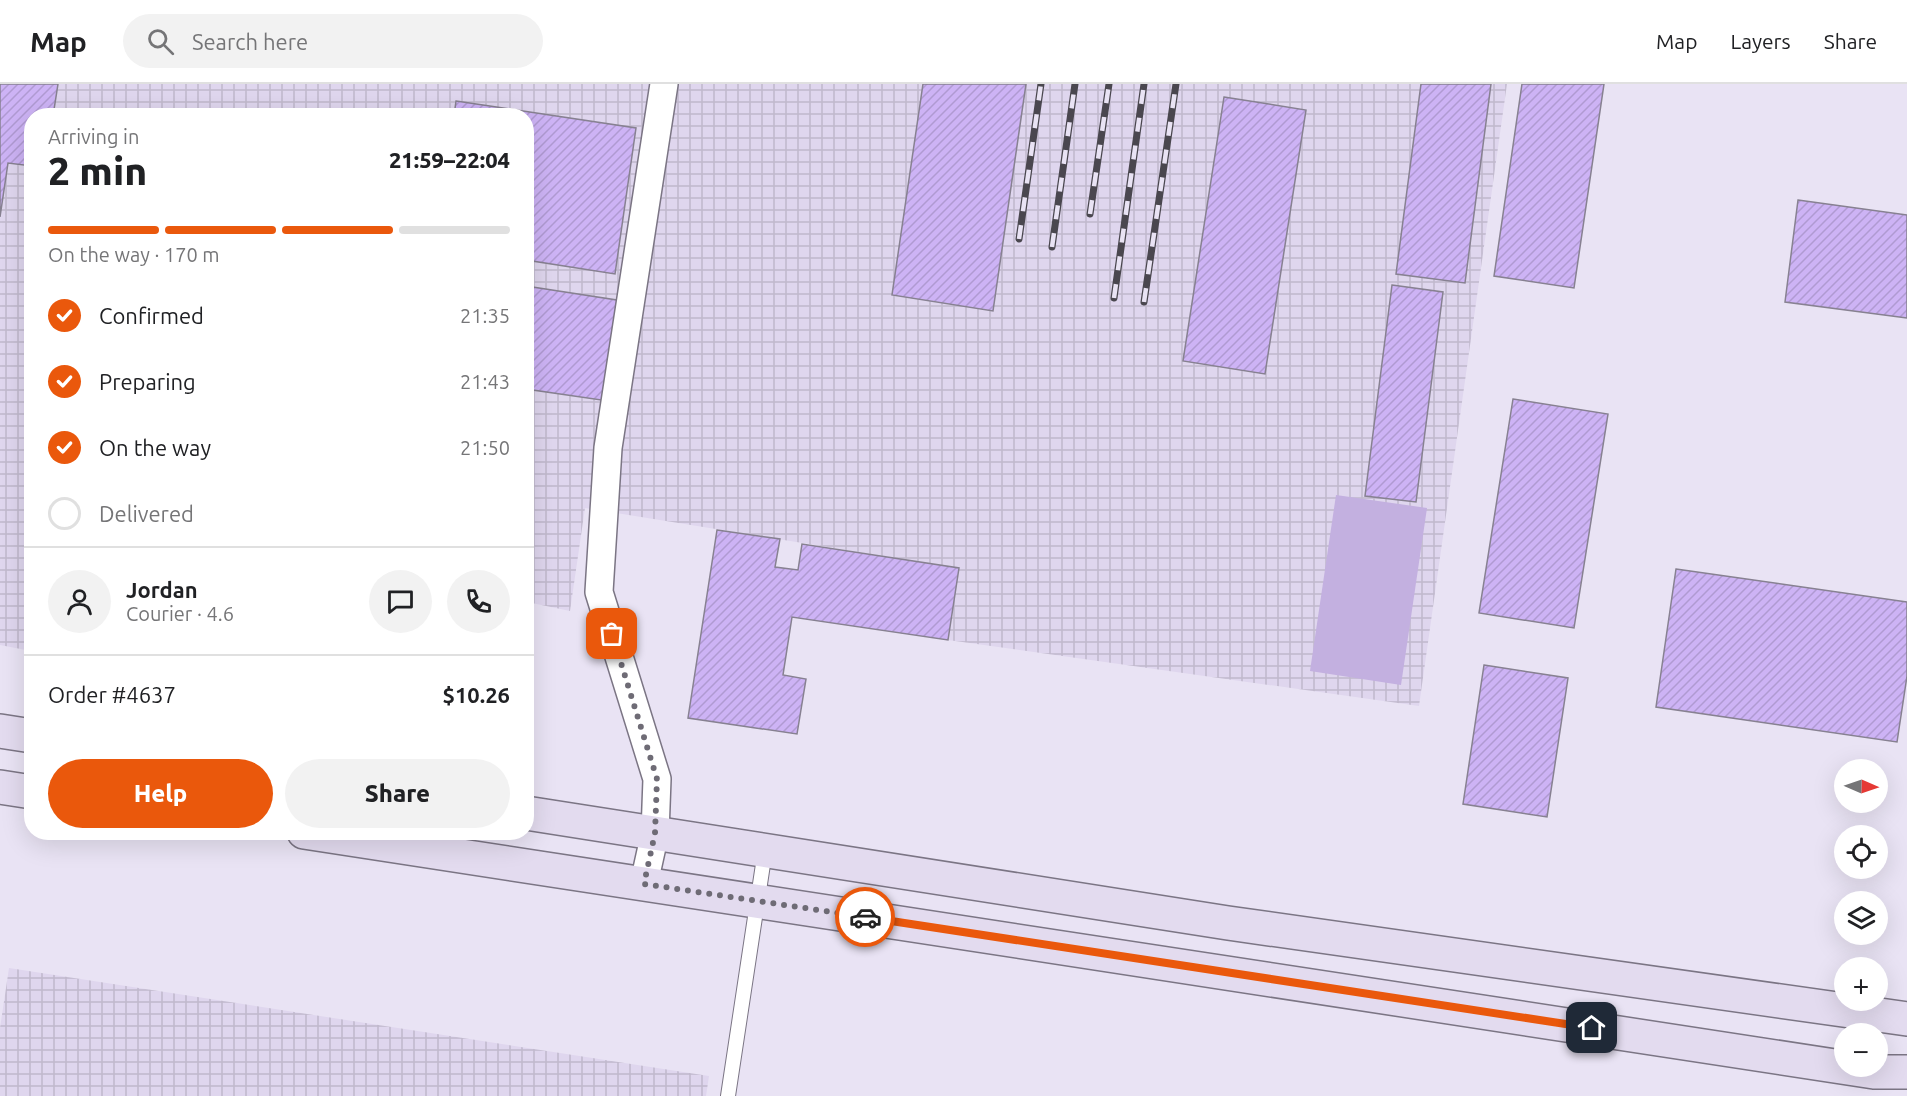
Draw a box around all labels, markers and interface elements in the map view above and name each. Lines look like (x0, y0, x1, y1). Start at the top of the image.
search box (123, 14, 543, 68)
icon: search (144, 25, 177, 58)
text: Map (30, 26, 87, 57)
text: Search here (192, 29, 308, 54)
text: Map (1656, 29, 1697, 53)
text: Layers (1730, 29, 1791, 53)
text: Share (1824, 29, 1877, 53)
text: Arriving in (48, 125, 139, 148)
text: 21:59–22:04 (389, 147, 510, 172)
text: 2 min (48, 149, 147, 192)
text: On the way · 170 m (48, 243, 220, 266)
icon: check (48, 299, 81, 332)
text: Confirmed (99, 303, 204, 328)
text: 21:35 (460, 304, 510, 327)
icon: check (48, 365, 81, 398)
text: Preparing (99, 369, 196, 394)
text: 21:43 (460, 370, 510, 393)
icon: check (48, 431, 81, 464)
text: On the way (99, 435, 211, 460)
text: 21:50 (460, 436, 510, 459)
text: Delivered (99, 501, 194, 526)
button: person (48, 570, 111, 633)
button: chat (369, 570, 432, 633)
button: phone (447, 570, 510, 633)
text: Jordan (126, 577, 198, 602)
text: Courier · 4.6 (126, 602, 234, 625)
pin (586, 608, 637, 659)
icon: bag (595, 617, 628, 650)
text: Order #4637 (48, 682, 176, 707)
text: $10.26 (443, 682, 510, 707)
button: Help (48, 759, 273, 828)
button: Share (285, 759, 510, 828)
north arrow (1834, 759, 1888, 813)
map controls (1834, 759, 1888, 1077)
button: locate (1834, 825, 1888, 879)
courier (835, 887, 895, 947)
button: layers (1834, 891, 1888, 945)
icon: car (849, 901, 882, 934)
button: + (1834, 957, 1888, 1011)
pin (1566, 1002, 1617, 1053)
icon: home (1575, 1011, 1608, 1044)
button: − (1834, 1023, 1888, 1077)

